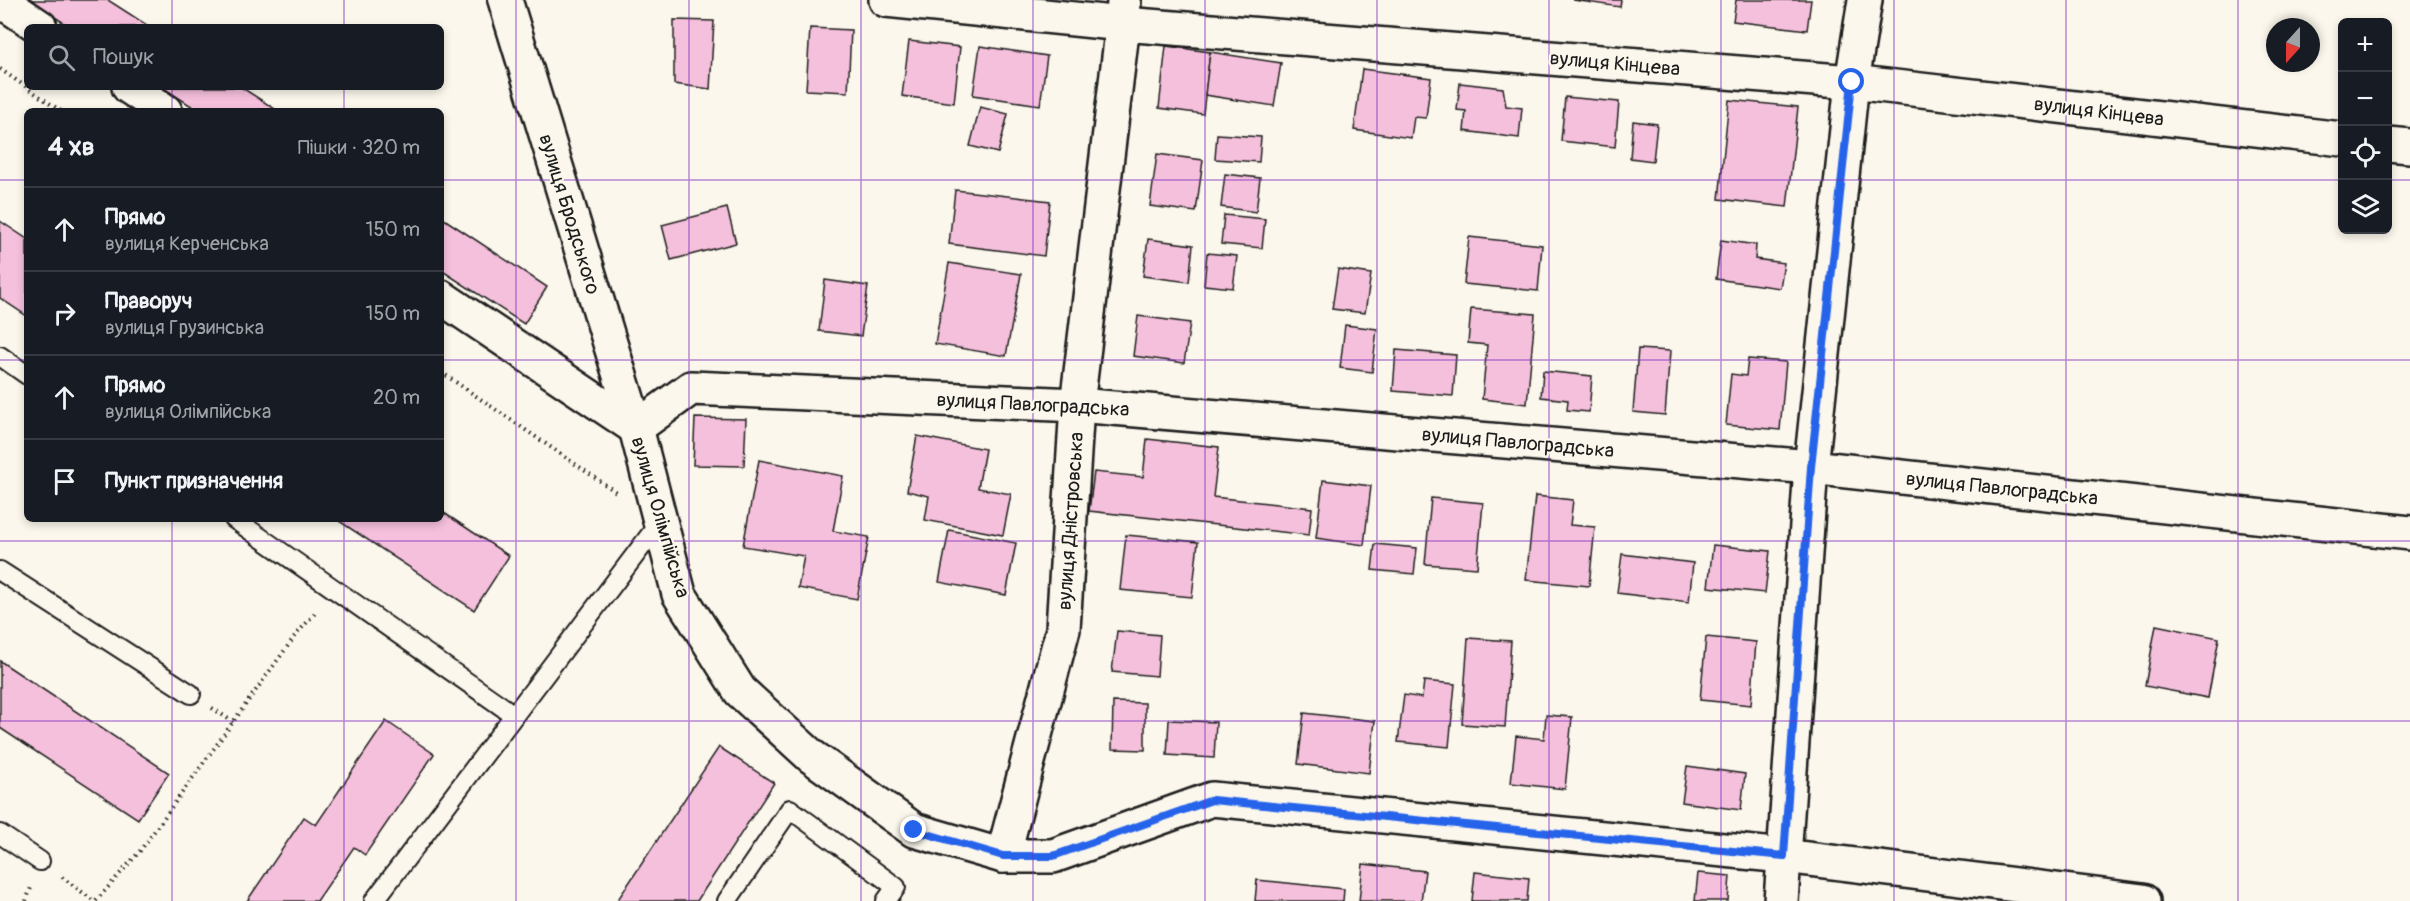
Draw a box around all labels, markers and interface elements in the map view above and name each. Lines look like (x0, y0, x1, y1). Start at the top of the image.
north arrow (2266, 18, 2320, 72)
map controls (2338, 18, 2392, 234)
button: + (2338, 18, 2392, 72)
search box (24, 24, 444, 90)
icon: search (45, 41, 78, 74)
text: Пошук (93, 43, 154, 71)
street label: вулиця Кінцева (1549, 45, 1681, 82)
route start (1838, 68, 1864, 94)
button: − (2338, 72, 2392, 126)
street label: вулиця Кінцева (2033, 91, 2165, 132)
button: locate (2338, 126, 2392, 180)
text: 4 хв (48, 131, 95, 163)
street label: вулиця Бродського (533, 131, 606, 298)
text: Пішки · 320 m (298, 135, 420, 160)
button: layers (2338, 180, 2392, 234)
text: Прямо (105, 203, 165, 231)
icon: ahead (48, 213, 81, 246)
text: 150 m (366, 217, 420, 242)
text: вулиця Керченська (105, 231, 269, 256)
text: Праворуч (105, 287, 192, 315)
icon: right (48, 297, 81, 330)
text: 150 m (366, 301, 420, 326)
text: вулиця Грузинська (105, 315, 264, 340)
text: Прямо (105, 371, 165, 399)
icon: ahead (48, 381, 81, 414)
text: 20 m (373, 385, 420, 410)
street label: вулиця Павлоградська (936, 387, 1130, 422)
text: вулиця Олімпійська (105, 399, 271, 424)
street label: вулиця Павлоградська (1421, 422, 1615, 463)
street label: вулиця Дністровська (1052, 431, 1089, 611)
street label: вулиця Олімпійська (626, 434, 695, 601)
icon: arrive (48, 465, 81, 498)
street label: вулиця Павлоградська (1905, 466, 2099, 511)
text: Пункт призначення (105, 467, 283, 495)
route end (900, 816, 926, 842)

